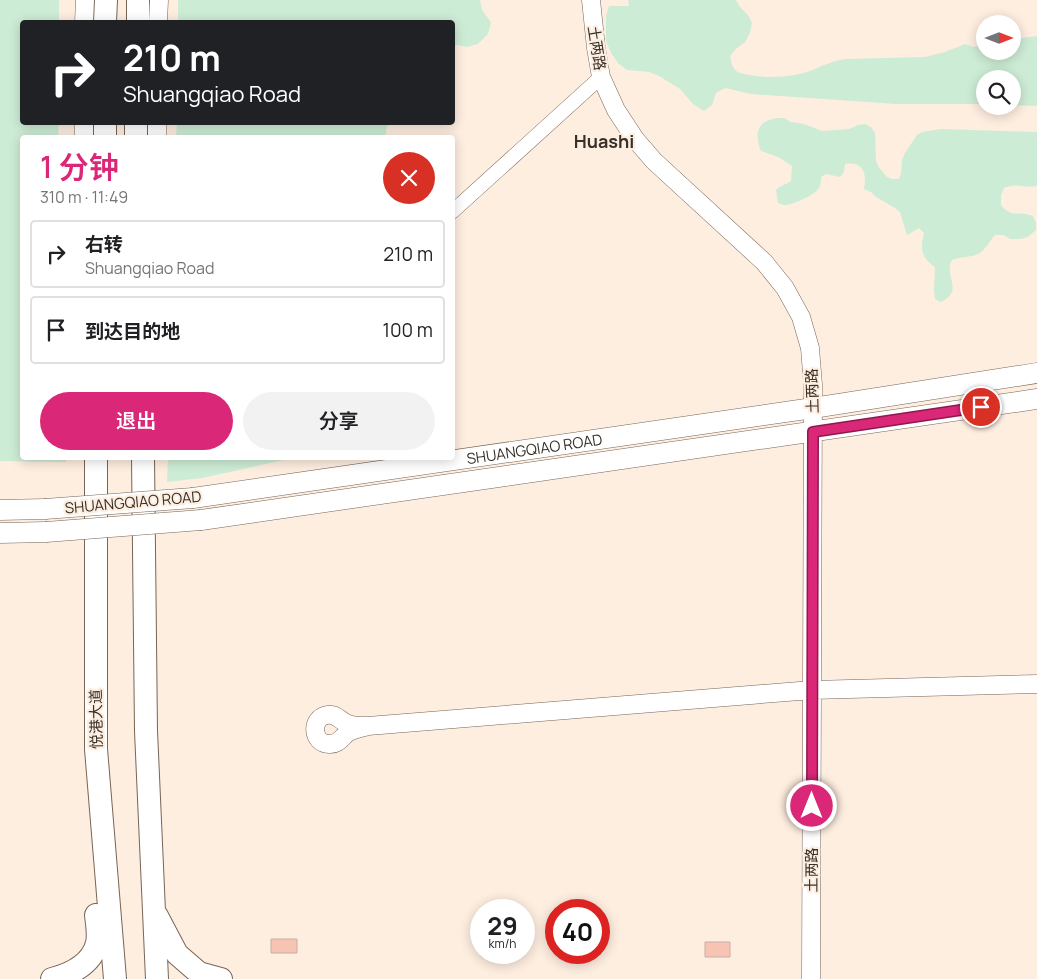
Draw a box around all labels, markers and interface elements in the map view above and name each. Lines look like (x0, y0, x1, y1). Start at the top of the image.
north arrow (976, 15, 1021, 60)
map controls (976, 15, 1021, 115)
street label: 土两路 (583, 24, 611, 72)
text: 210 m (123, 34, 221, 82)
icon: right (40, 40, 105, 105)
button: search (976, 70, 1021, 115)
text: Shuangqiao Road (123, 79, 301, 109)
district label: Huashi (574, 129, 634, 153)
text: 1 分钟 (40, 146, 119, 187)
button: close (383, 152, 435, 204)
text: 310 m · 11:49 (40, 186, 128, 208)
text: 右转 (85, 231, 123, 257)
icon: right (42, 240, 70, 268)
text: 210 m (383, 241, 433, 267)
text: Shuangqiao Road (85, 257, 214, 279)
icon: arrive (42, 316, 70, 344)
text: 100 m (382, 317, 433, 343)
text: 到达目的地 (85, 318, 180, 344)
street label: 土两路 (801, 368, 823, 414)
pin (960, 386, 1002, 428)
button: 退出 (40, 392, 233, 450)
button: 分享 (243, 392, 435, 450)
icon: arrive (967, 393, 995, 421)
street label: SHUANGQIAO ROAD (465, 428, 604, 469)
street label: SHUANGQIAO ROAD (64, 486, 202, 518)
street label: 悦港大道 (85, 689, 107, 749)
position arrow (785, 779, 837, 831)
street label: 土两路 (801, 847, 822, 893)
speed limit sign: 40 (545, 899, 610, 964)
text: 29 (487, 908, 518, 943)
text: km/h (489, 935, 516, 952)

